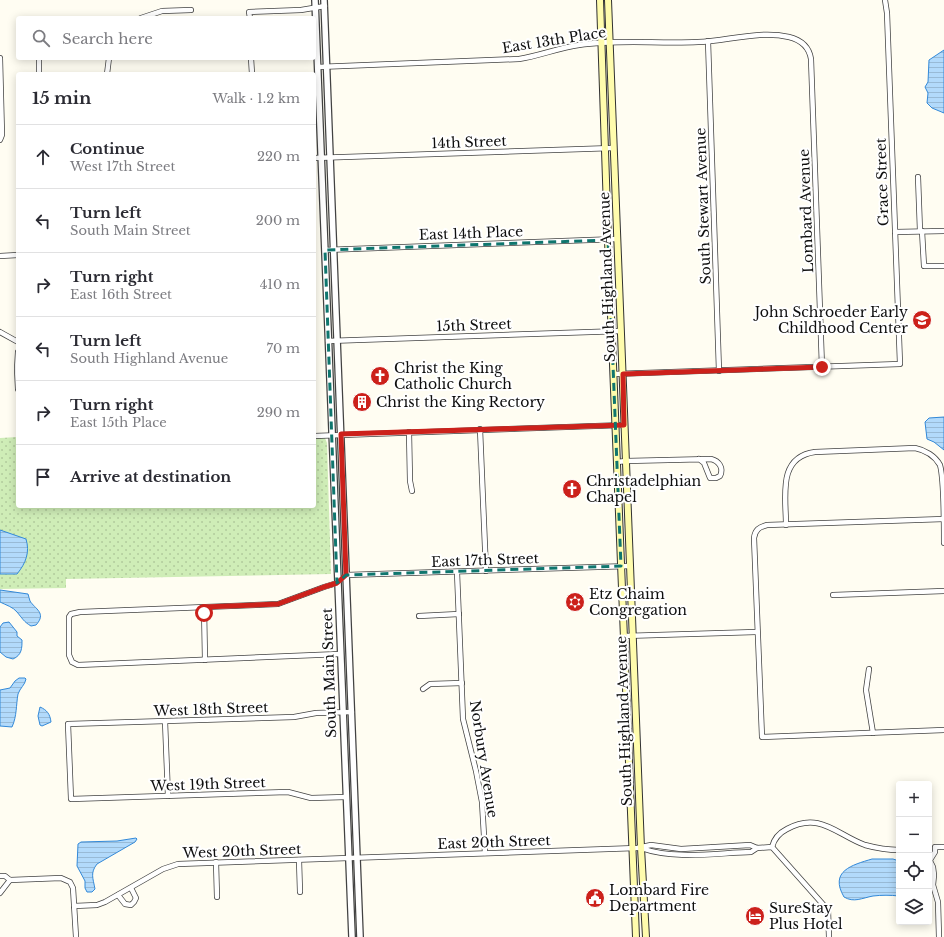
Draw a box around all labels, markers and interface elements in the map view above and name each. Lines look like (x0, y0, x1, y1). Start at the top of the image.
search box (16, 16, 316, 60)
street label: East 13th Place (501, 23, 607, 57)
icon: search (30, 27, 52, 49)
text: Search here (62, 29, 153, 48)
text: 15 min (32, 88, 91, 109)
text: Walk · 1.2 km (212, 90, 300, 107)
street label: South Stewart Avenue (691, 127, 715, 285)
street label: 14th Street (431, 132, 508, 152)
street label: Grace Street (871, 137, 893, 226)
text: Continue (70, 139, 145, 158)
icon: ahead (32, 146, 54, 168)
text: 220 m (257, 148, 300, 165)
street label: Lombard Avenue (795, 149, 817, 273)
text: West 17th Street (70, 158, 175, 175)
street label: South Highland Avenue (595, 192, 619, 362)
text: Turn left (70, 203, 141, 222)
icon: left (32, 210, 54, 232)
text: 200 m (256, 212, 300, 229)
text: South Main Street (70, 222, 191, 239)
street label: East 14th Place (419, 222, 523, 244)
text: Turn right (70, 267, 153, 286)
icon: right (32, 274, 54, 296)
text: 410 m (260, 276, 300, 293)
text: East 16th Street (70, 286, 172, 303)
place label: John Schroeder Early Childhood Center (753, 303, 908, 337)
school or university icon: John Schroeder Early Childhood Center (911, 309, 933, 331)
street label: 15th Street (436, 315, 513, 335)
text: Turn left (70, 331, 141, 350)
icon: left (32, 338, 54, 360)
text: 70 m (267, 340, 300, 357)
text: South Highland Avenue (70, 350, 228, 367)
route end (813, 358, 831, 376)
place label: Christ the King Catholic Church (394, 359, 512, 393)
church icon: Christ the King Catholic Church (369, 365, 391, 387)
building icon: Christ the King Rectory (351, 391, 373, 413)
place label: Christ the King Rectory (376, 393, 545, 411)
text: Turn right (70, 395, 153, 414)
icon: right (32, 402, 54, 424)
text: 290 m (257, 404, 300, 421)
text: East 15th Place (70, 414, 167, 431)
icon: arrive (32, 466, 54, 488)
text: Arrive at destination (70, 467, 231, 486)
place label: Christadelphian Chapel (586, 472, 701, 506)
church icon: Christadelphian Chapel (561, 478, 583, 500)
street label: East 17th Street (431, 549, 540, 571)
place label: Etz Chaim Congregation (589, 585, 687, 619)
synagogue icon: Etz Chaim Congregation (564, 591, 586, 613)
route start (195, 604, 213, 622)
street label: South Main Street (318, 607, 340, 738)
street label: South Highland Avenue (612, 636, 636, 806)
street label: West 18th Street (152, 698, 269, 720)
street label: Norbury Avenue (466, 699, 502, 819)
street label: West 19th Street (149, 773, 267, 795)
map controls (896, 781, 932, 925)
button: + (896, 781, 932, 817)
button: − (896, 817, 932, 853)
street label: East 20th Street (437, 831, 552, 853)
street label: West 20th Street (181, 840, 302, 862)
button: locate (896, 853, 932, 889)
place label: Lombard Fire Department (609, 881, 709, 915)
public building icon: Lombard Fire Department (584, 887, 606, 909)
button: layers (896, 889, 932, 925)
place label: SureStay Plus Hotel (769, 899, 843, 933)
hotel icon: SureStay Plus Hotel (744, 905, 766, 927)

